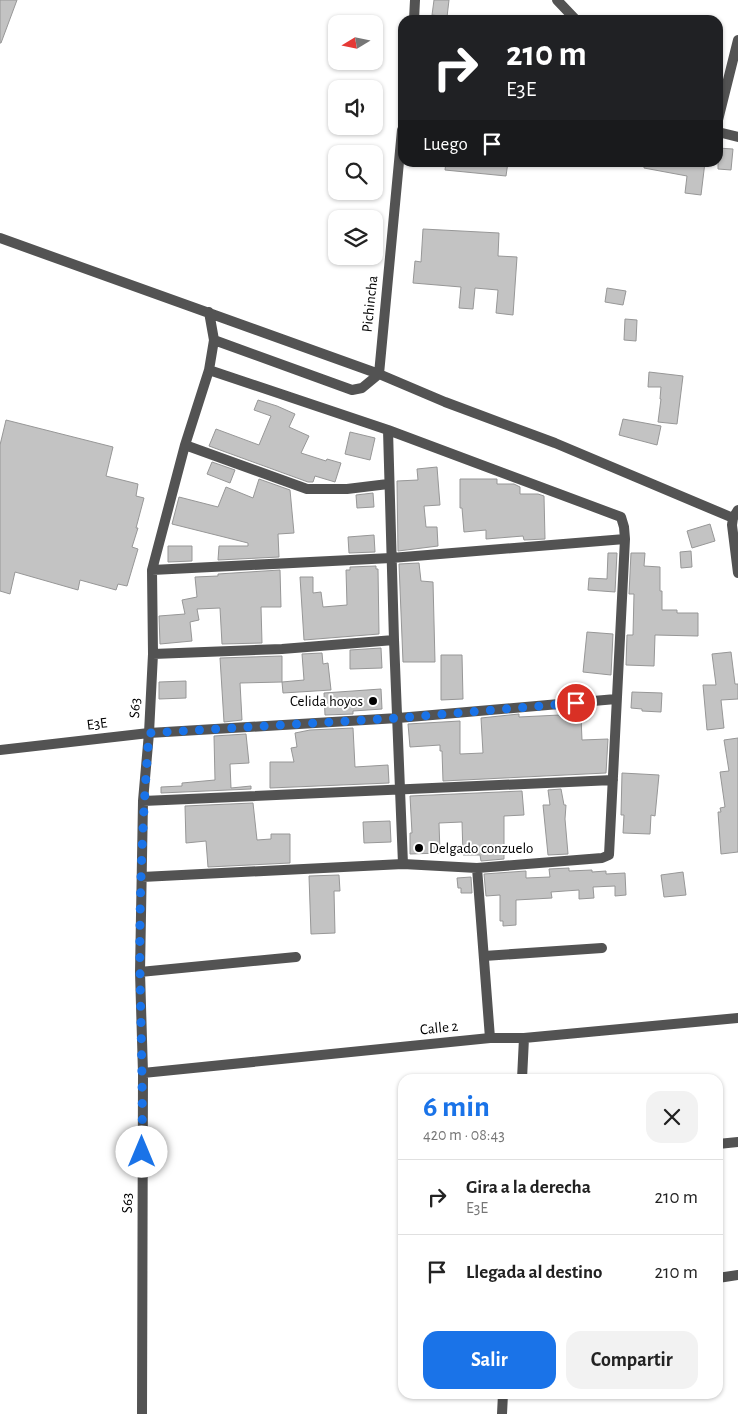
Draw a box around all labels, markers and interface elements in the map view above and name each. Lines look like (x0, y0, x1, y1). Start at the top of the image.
north arrow (328, 15, 382, 70)
map controls (328, 15, 383, 265)
icon: right (423, 35, 488, 100)
text: 210 m (506, 37, 587, 72)
text: E3E (506, 78, 536, 100)
button: sound (328, 80, 383, 135)
icon: arrive (478, 130, 506, 158)
text: Luego (423, 135, 468, 154)
button: search (328, 145, 383, 200)
button: layers (328, 210, 383, 265)
street label: Pichincha (360, 275, 380, 333)
pin (555, 682, 597, 724)
icon: arrive (562, 689, 590, 717)
place label: Celida hoyos (290, 694, 363, 709)
marker: Celida hoyos (367, 695, 379, 707)
street label: S63 (127, 697, 143, 719)
street label: E3E (86, 715, 108, 733)
place label: Delgado conzuelo (429, 841, 533, 856)
marker: Delgado conzuelo (413, 842, 425, 854)
street label: Calle 2 (419, 1019, 459, 1037)
button: close (646, 1091, 698, 1143)
text: 6 min (423, 1092, 490, 1122)
position arrow (115, 1125, 167, 1177)
text: 420 m · 08:43 (423, 1127, 505, 1143)
text: Gira a la derecha (466, 1178, 591, 1197)
icon: right (423, 1183, 451, 1211)
text: 210 m (654, 1188, 698, 1207)
street label: S63 (120, 1193, 135, 1213)
text: E3E (466, 1200, 488, 1216)
icon: arrive (423, 1258, 451, 1286)
text: Llegada al destino (466, 1263, 603, 1282)
text: 210 m (654, 1263, 698, 1282)
button: Salir (423, 1331, 556, 1389)
button: Compartir (566, 1331, 698, 1389)

